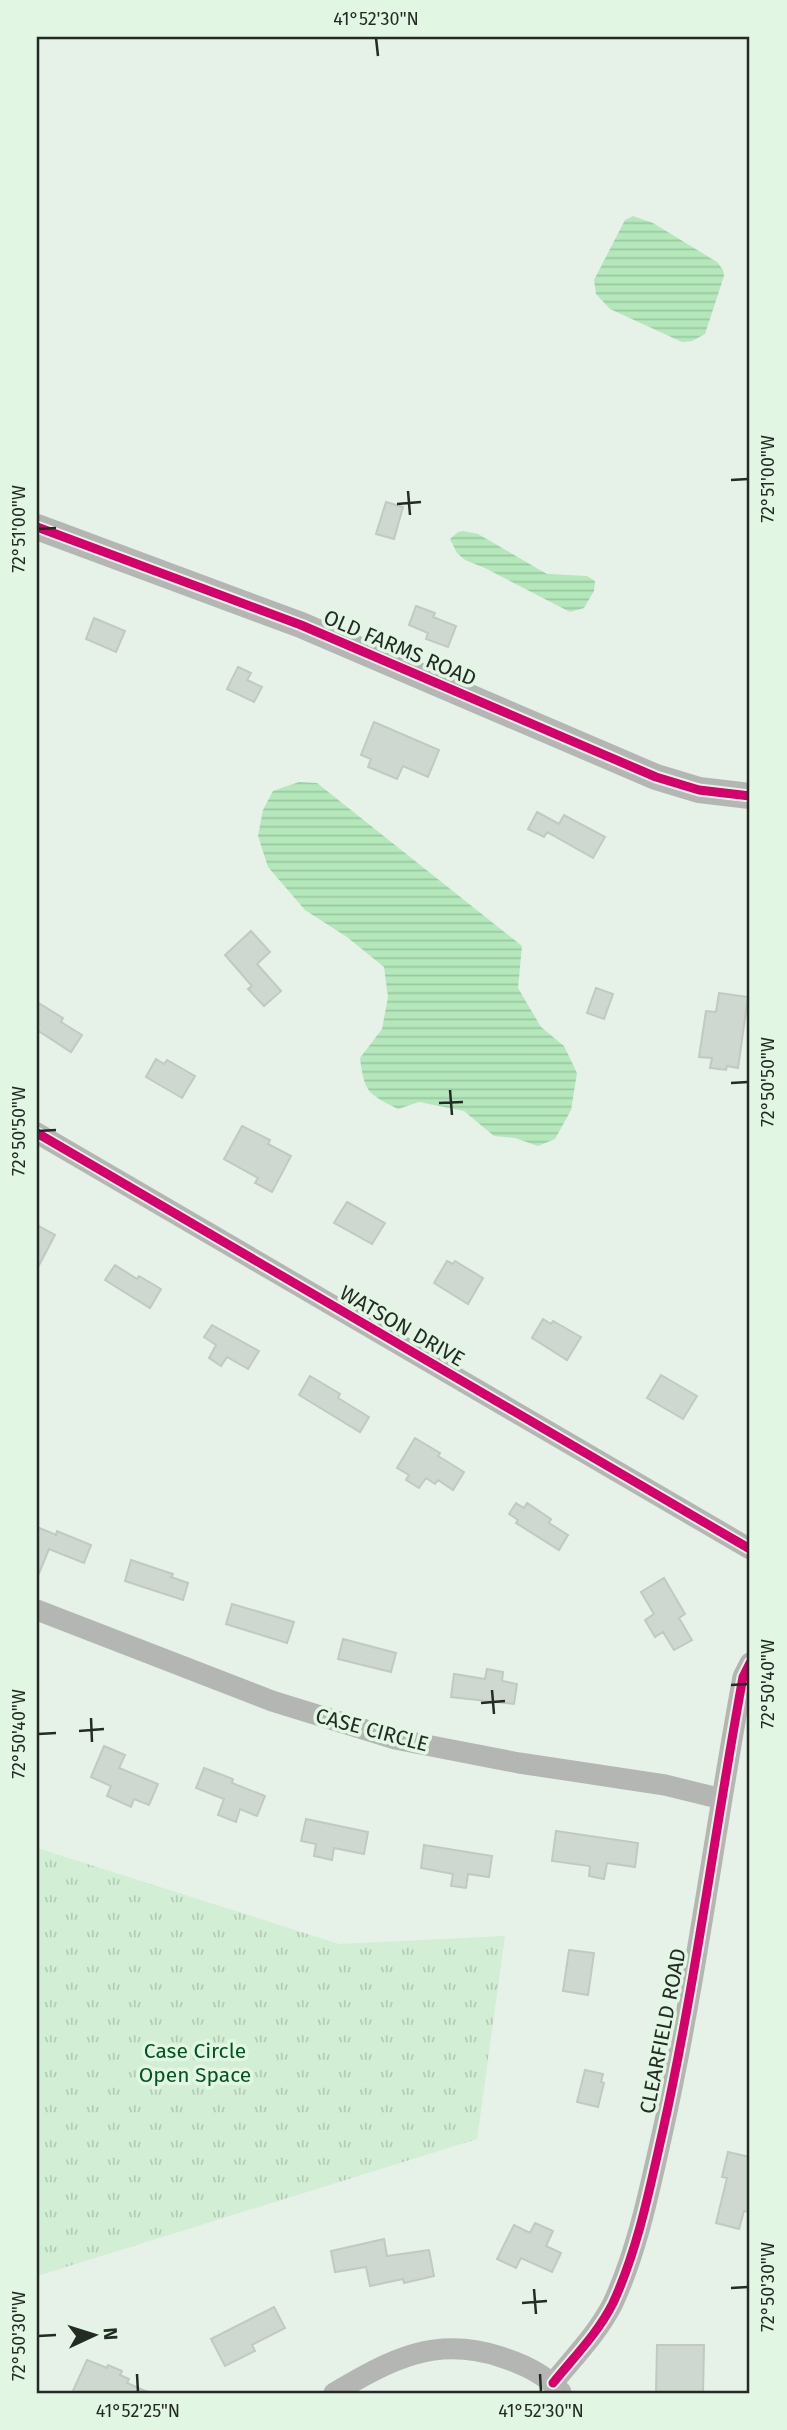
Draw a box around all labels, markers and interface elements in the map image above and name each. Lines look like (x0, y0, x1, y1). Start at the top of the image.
text: 41°52'30"N (333, 8, 419, 30)
text: 72°51'00"W (757, 435, 779, 523)
text: 72°51'00"W (8, 485, 30, 573)
street label: OLD FARMS ROAD (320, 604, 480, 692)
text: 72°50'50"W (757, 1037, 779, 1127)
text: 72°50'50"W (8, 1086, 30, 1176)
street label: WATSON DRIVE (335, 1280, 469, 1372)
text: 72°50'40"W (757, 1639, 779, 1729)
text: 72°50'40"W (8, 1689, 30, 1779)
street label: CASE CIRCLE (313, 1702, 431, 1758)
street label: CLEARFIELD ROAD (634, 1946, 692, 2116)
park label: Case Circle Open Space (139, 2038, 251, 2088)
text: 72°50'30"W (757, 2242, 779, 2332)
text: 72°50'30"W (8, 2291, 30, 2381)
north arrow (60, 2300, 130, 2370)
text: N (99, 2327, 122, 2341)
text: 41°52'25"N (96, 2400, 180, 2422)
text: 41°52'30"N (498, 2400, 584, 2422)

